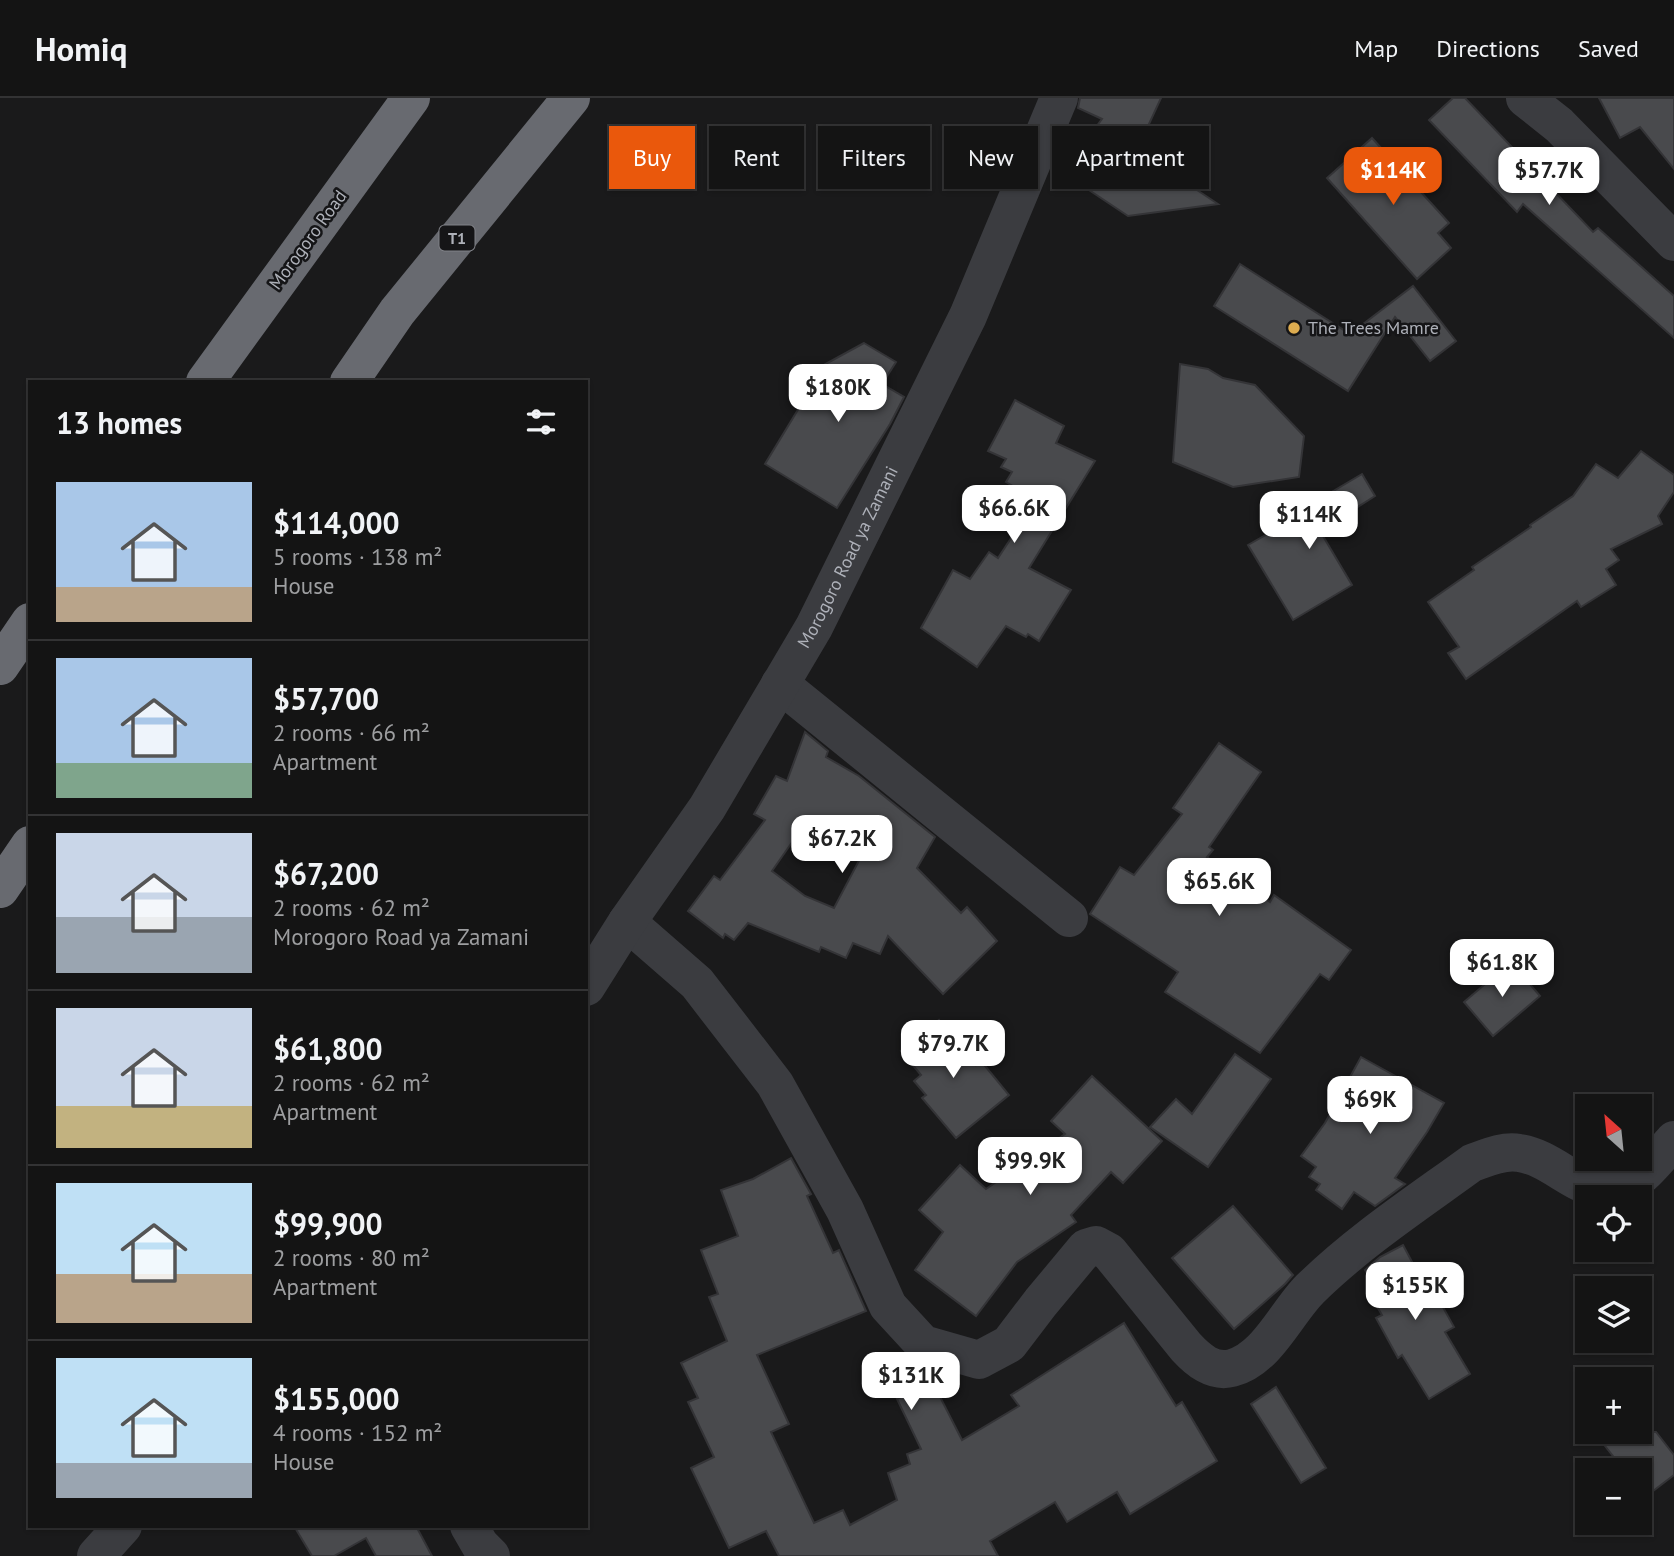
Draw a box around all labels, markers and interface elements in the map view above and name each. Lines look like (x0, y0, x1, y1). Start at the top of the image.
text: Homiq (35, 27, 127, 70)
text: Map (1354, 33, 1398, 64)
text: Directions (1436, 33, 1540, 64)
text: Saved (1578, 33, 1639, 64)
chip: Buy (609, 126, 695, 189)
chip: Rent (709, 126, 804, 189)
chip: Filters (818, 126, 930, 189)
chip: New (944, 126, 1038, 189)
chip: Apartment (1052, 126, 1209, 189)
pin: $114K (1344, 148, 1442, 207)
pin: $57.7K (1492, 148, 1606, 207)
text: $114K (1360, 155, 1426, 184)
text: $57.7K (1514, 155, 1584, 184)
street label: Morogoro Road (264, 185, 351, 294)
road number: T1 (440, 226, 475, 250)
place label: The Trees Mamre (1308, 316, 1439, 339)
marker: The Trees Mamre (1286, 320, 1302, 336)
pin: $180K (789, 364, 887, 424)
text: $180K (805, 372, 871, 401)
text: 13 homes (56, 403, 182, 442)
icon: filters (522, 403, 560, 441)
street label: Morogoro Road ya Zamani (792, 462, 903, 652)
pin: $66.6K (957, 486, 1071, 545)
pin: $114K (1260, 491, 1358, 551)
text: $66.6K (978, 493, 1050, 522)
text: $114K (1276, 499, 1342, 528)
text: $114,000 (273, 503, 400, 542)
icon: home (112, 510, 196, 594)
text: 5 rooms · 138 m² (273, 542, 442, 571)
text: House (273, 571, 335, 600)
text: $57,700 (273, 679, 379, 718)
icon: home (112, 686, 196, 770)
text: 2 rooms · 66 m² (273, 718, 430, 747)
text: Apartment (273, 747, 377, 776)
pin: $67.2K (785, 816, 899, 875)
text: $67.2K (807, 823, 877, 852)
text: $67,200 (273, 854, 379, 893)
pin: $65.6K (1162, 858, 1276, 918)
icon: home (112, 861, 196, 945)
text: $65.6K (1183, 866, 1255, 895)
text: 2 rooms · 62 m² (273, 893, 430, 922)
text: Morogoro Road ya Zamani (273, 922, 529, 951)
pin: $61.8K (1445, 940, 1559, 999)
text: $61.8K (1466, 947, 1538, 976)
pin: $79.7K (896, 1020, 1010, 1080)
text: $79.7K (917, 1028, 989, 1057)
text: $61,800 (273, 1029, 383, 1068)
icon: home (112, 1036, 196, 1120)
text: 2 rooms · 62 m² (273, 1068, 430, 1097)
pin: $69K (1329, 1076, 1411, 1136)
text: $69K (1343, 1084, 1397, 1113)
north arrow (1575, 1094, 1652, 1171)
map controls (1575, 1094, 1652, 1535)
text: Apartment (273, 1097, 377, 1126)
pin: $99.9K (973, 1138, 1087, 1197)
text: $99.9K (994, 1145, 1066, 1174)
button: locate (1575, 1185, 1652, 1262)
text: $99,900 (273, 1204, 383, 1243)
icon: home (112, 1211, 196, 1295)
text: 2 rooms · 80 m² (273, 1243, 430, 1272)
pin: $155K (1366, 1262, 1464, 1322)
text: $155K (1382, 1270, 1448, 1299)
text: Apartment (273, 1272, 377, 1301)
button: layers (1575, 1276, 1652, 1353)
pin: $131K (862, 1352, 960, 1412)
text: $131K (878, 1360, 944, 1389)
button: + (1575, 1367, 1652, 1444)
text: $155,000 (273, 1379, 400, 1418)
icon: home (112, 1386, 196, 1470)
text: 4 rooms · 152 m² (273, 1418, 442, 1447)
text: House (273, 1447, 335, 1476)
button: − (1575, 1458, 1652, 1535)

